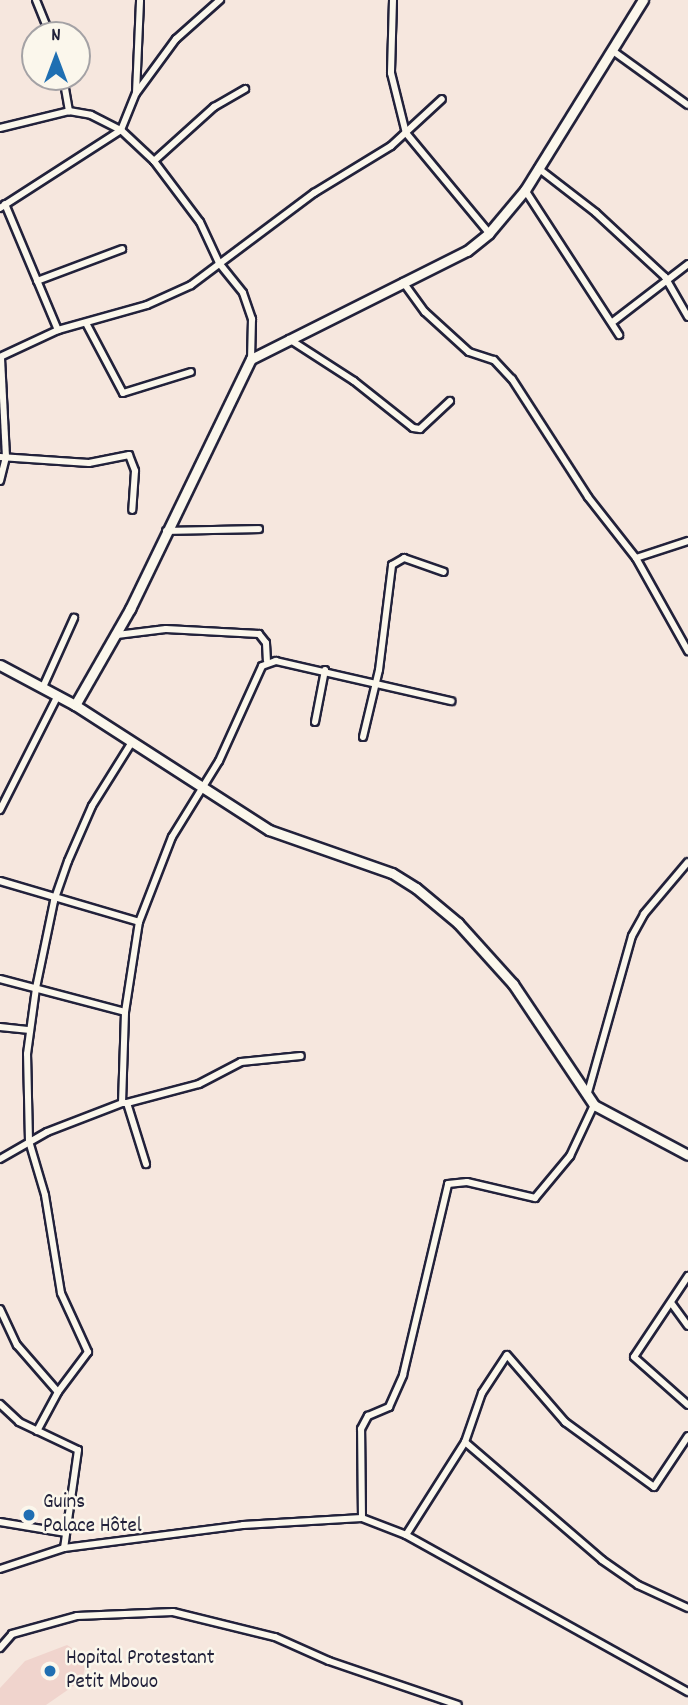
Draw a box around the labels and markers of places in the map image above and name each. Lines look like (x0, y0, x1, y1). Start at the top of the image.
place label: Guins Palace Hôtel (43, 1490, 142, 1540)
marker: Guins Palace Hôtel (21, 1507, 37, 1523)
place label: Hopital Protestant Petit Mbouo (66, 1646, 215, 1696)
marker: Hopital Protestant Petit Mbouo (40, 1661, 60, 1681)

